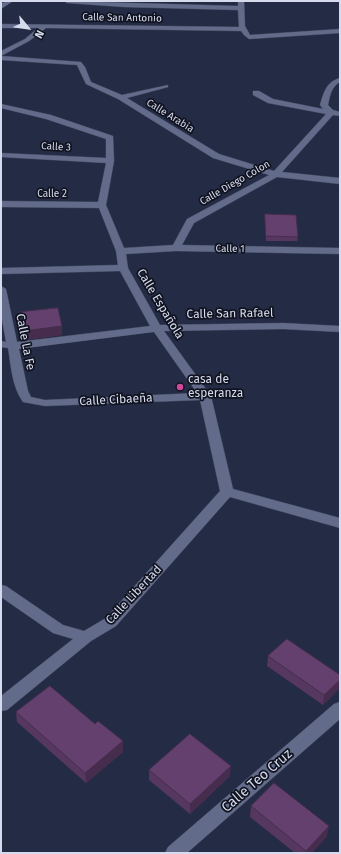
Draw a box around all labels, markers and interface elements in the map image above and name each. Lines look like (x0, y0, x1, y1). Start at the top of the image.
north arrow (8, 8, 48, 48)
street label: Calle San Antonio (82, 11, 162, 25)
text: N (31, 28, 46, 40)
street label: Calle Arabia (144, 97, 196, 135)
street label: Calle 3 (41, 140, 71, 154)
street label: Calle Diego Colon (198, 158, 272, 208)
street label: Calle 2 (37, 188, 67, 200)
street label: Calle 1 (215, 243, 245, 255)
street label: Calle Española (133, 266, 187, 342)
street label: Calle San Rafael (186, 306, 274, 322)
street label: Calle La Fe (12, 313, 38, 371)
place label: casa de esperanza (188, 373, 243, 401)
marker: casa de esperanza (175, 382, 185, 392)
street label: Calle Cibaeña (79, 391, 153, 409)
street label: Calle Libertad (103, 563, 165, 627)
street label: Calle Teo Cruz (218, 746, 296, 816)

